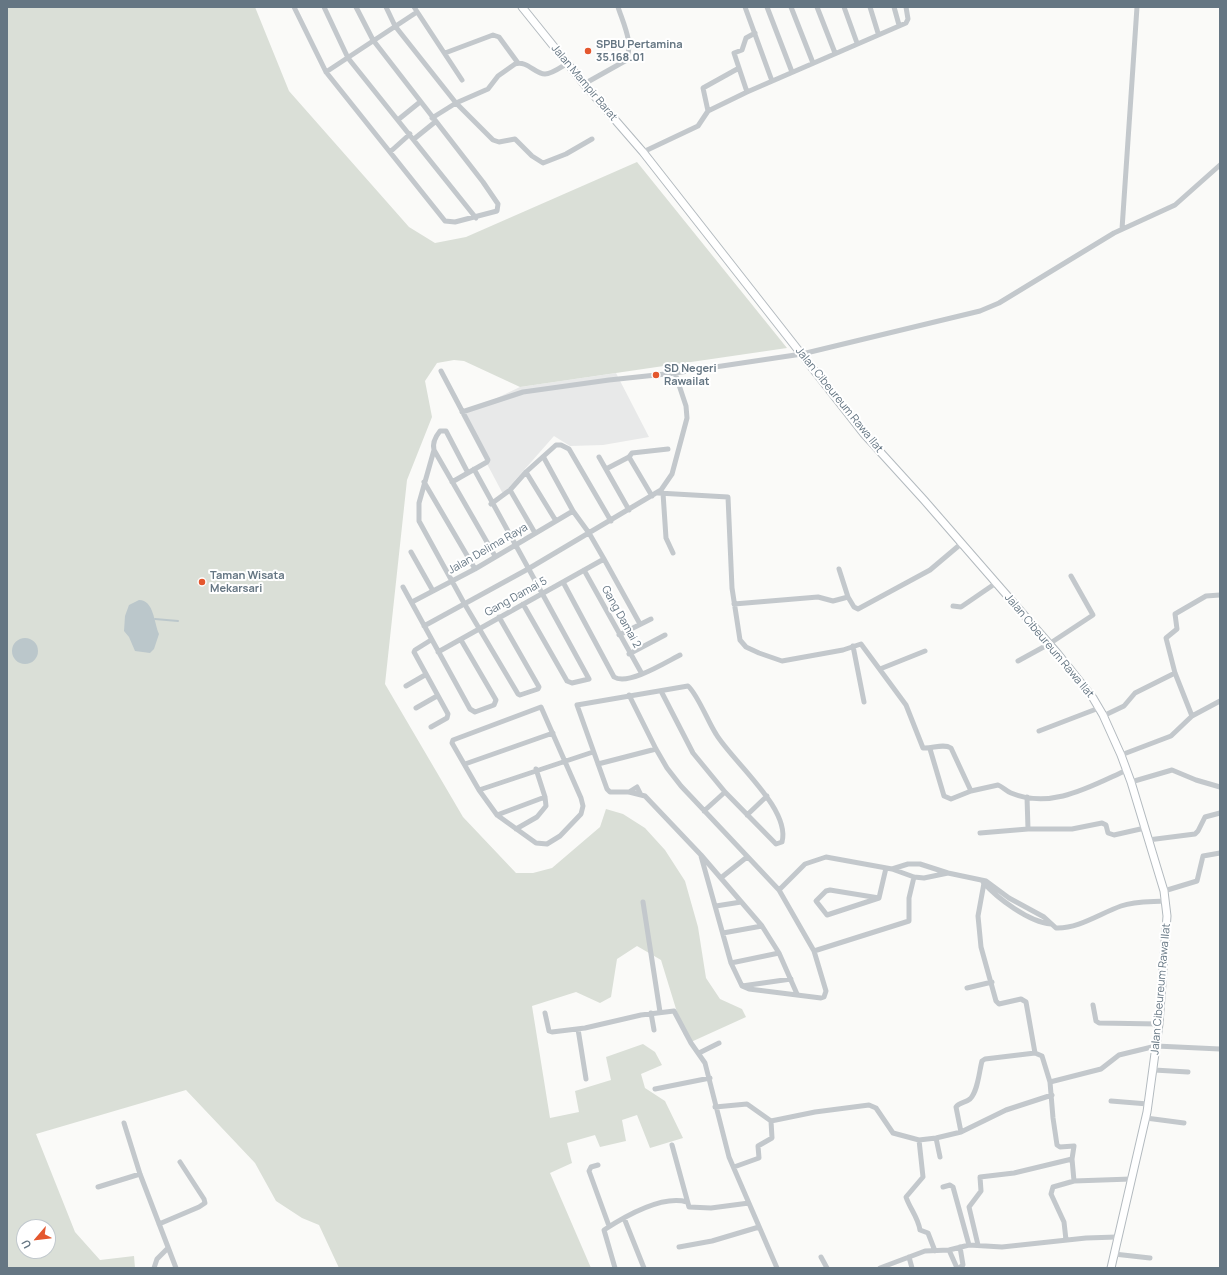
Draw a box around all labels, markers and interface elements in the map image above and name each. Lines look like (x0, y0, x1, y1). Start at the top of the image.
place label: SPBU Pertamina 35.168.01 (596, 38, 683, 64)
street label: Jalan Mampir Barat (548, 42, 620, 124)
marker: SPBU Pertamina 35.168.01 (583, 46, 593, 56)
street label: Jalan Cibeureum Rawa Ilat (792, 345, 886, 455)
place label: SD Negeri Rawailat (664, 362, 717, 388)
marker: SD Negeri Rawailat (651, 370, 661, 380)
street label: Jalan Delima Raya (446, 521, 530, 577)
place label: Taman Wisata Mekarsari (210, 569, 285, 595)
street label: Gang Damai 5 (483, 574, 549, 620)
marker: Taman Wisata Mekarsari (197, 577, 207, 587)
street label: Gang Damai 2 (598, 584, 644, 650)
street label: Jalan Cibeureum Rawa Ilat (1002, 591, 1096, 701)
street label: Jalan Cibeureum Rawa Ilat (1149, 923, 1173, 1055)
north arrow (16, 1219, 56, 1259)
text: U (17, 1237, 34, 1251)

